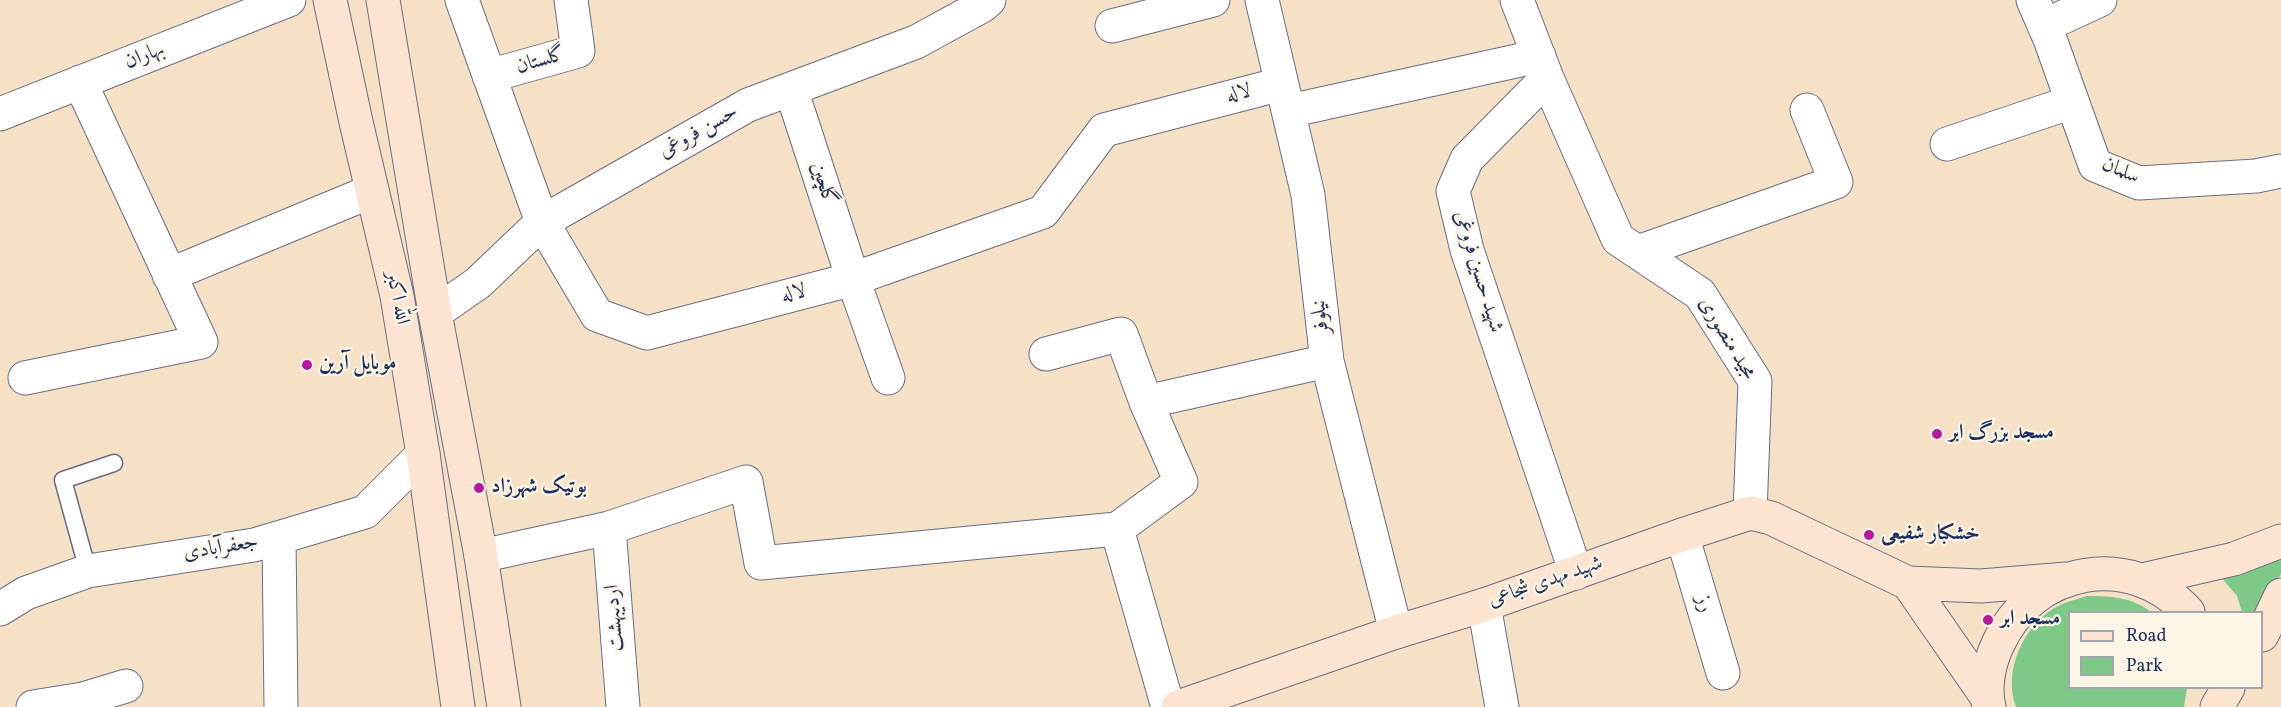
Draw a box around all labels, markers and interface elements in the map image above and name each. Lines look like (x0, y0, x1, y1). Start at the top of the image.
street label: بهاران (121, 38, 169, 76)
street label: گلستان (513, 43, 569, 81)
street label: لاله (1224, 80, 1254, 110)
street label: حسن فروغی (655, 100, 743, 166)
street label: سلمان (2097, 153, 2143, 191)
street label: گلچین (803, 159, 841, 209)
street label: شهید حسین فروغی (1446, 208, 1508, 336)
street label: الله اکبر (378, 269, 414, 327)
street label: لاله (779, 280, 809, 310)
street label: مجید منصوری (1691, 293, 1761, 385)
street label: نیلوفر (1307, 298, 1337, 336)
place label: موبایل آرین (319, 352, 396, 378)
marker: موبایل آرین (300, 358, 314, 372)
place label: مسجد بزرگ ابر (1949, 421, 2054, 447)
marker: مسجد بزرگ ابر (1930, 427, 1944, 441)
place label: بوتیک شهرزاد (491, 475, 587, 501)
marker: بوتیک شهرزاد (472, 481, 486, 495)
place label: خشکبار شفیعی (1881, 522, 1980, 548)
marker: خشکبار شفیعی (1862, 528, 1876, 542)
street label: جعفرآبادی (182, 531, 260, 567)
street label: شهید مهدی شجاعی (1485, 552, 1607, 614)
street label: اردیبهشت (601, 584, 631, 652)
street label: رز (1689, 592, 1717, 616)
place label: مسجد ابر (2000, 607, 2060, 633)
legend (2068, 611, 2263, 689)
marker: مسجد ابر (1981, 613, 1995, 627)
text: Road (2126, 624, 2167, 649)
text: Park (2126, 654, 2163, 679)

